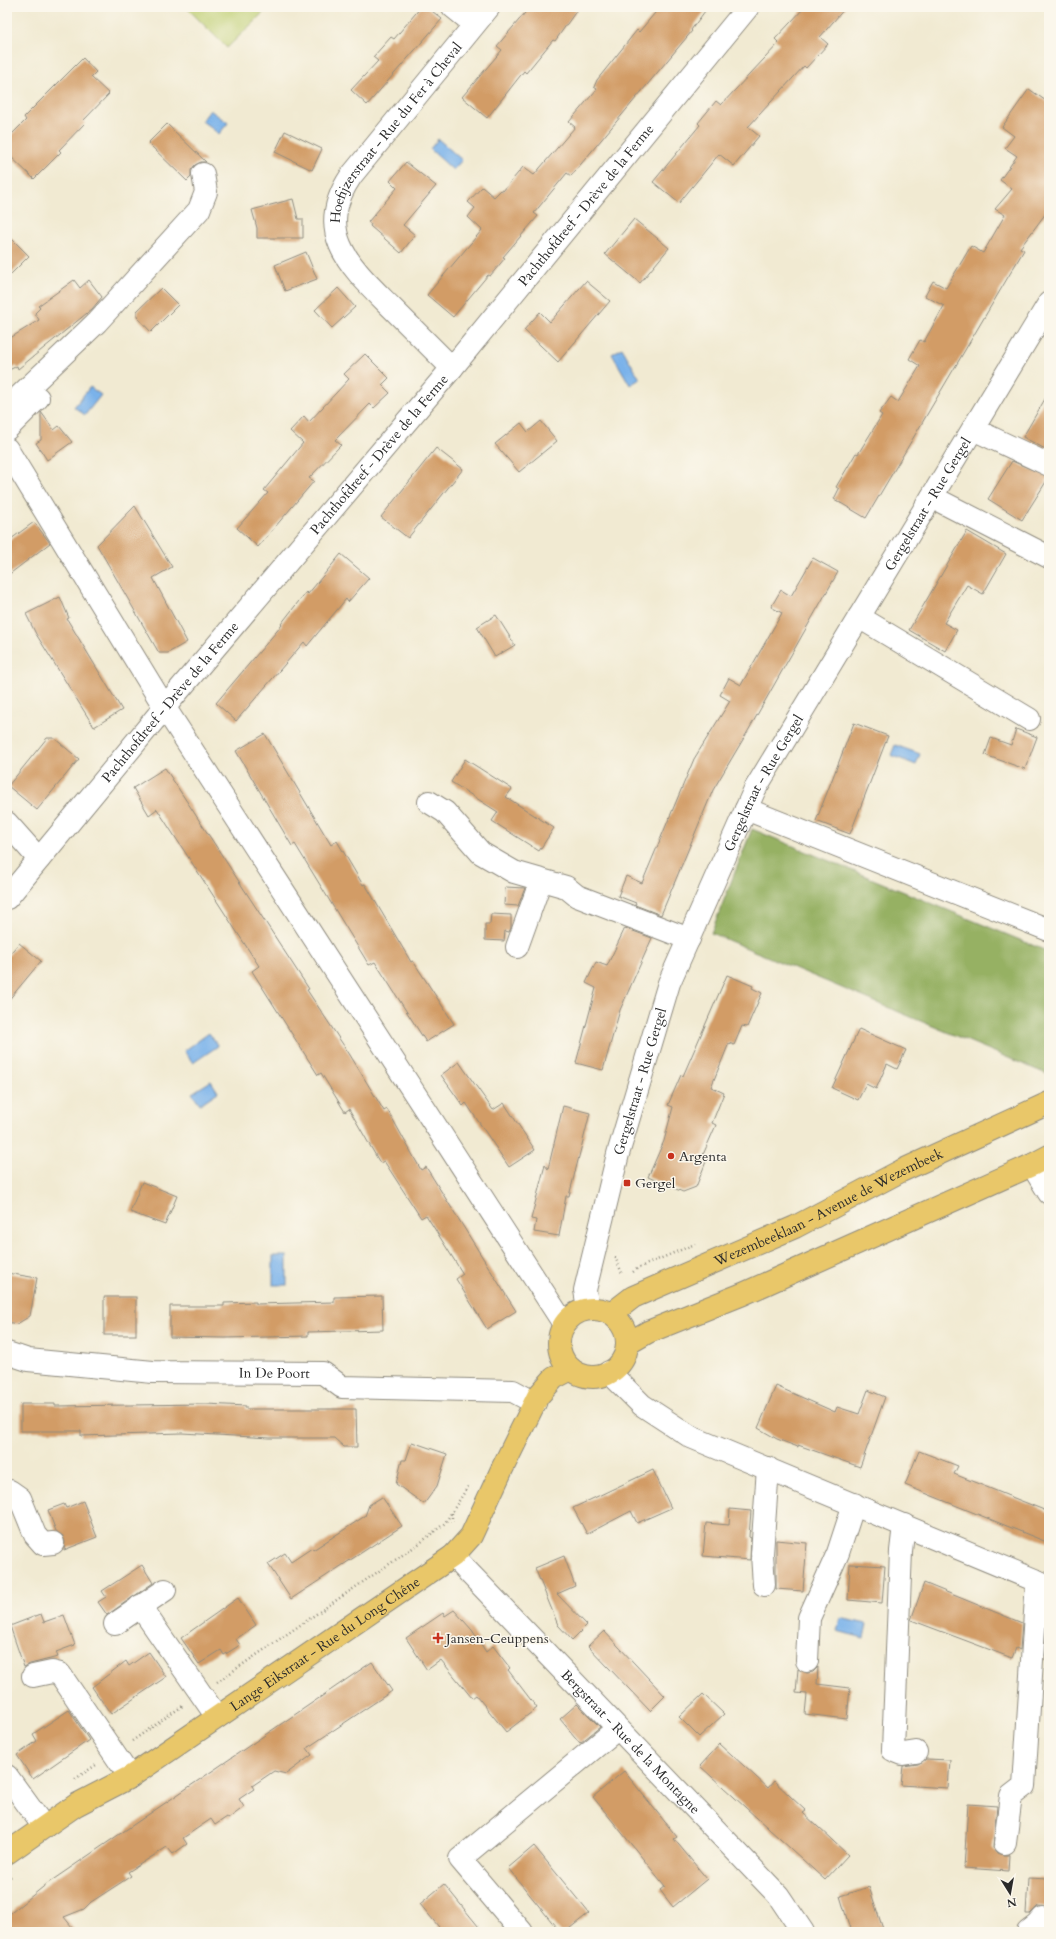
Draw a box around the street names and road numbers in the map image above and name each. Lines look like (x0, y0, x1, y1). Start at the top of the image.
street label: Hoefijzerstraat - Rue du Fer à Cheval (326, 38, 467, 224)
street label: Pachthofdreef - Drève de la Ferme (514, 120, 658, 290)
street label: Pachthofdreef - Drève de la Ferme (306, 370, 453, 539)
street label: Gergelstraat - Rue Gergel (880, 434, 976, 574)
street label: Pachthofdreef - Drève de la Ferme (97, 618, 243, 787)
street label: Gergelstraat - Rue Gergel (720, 711, 808, 855)
street label: Gergelstraat - Rue Gergel (609, 1005, 671, 1157)
street label: Wezembeeklaan - Avenue de Wezembeek (710, 1144, 946, 1271)
street label: In De Poort (239, 1364, 310, 1383)
street label: Lange Eikstraat - Rue du Long Chêne (226, 1572, 424, 1716)
street label: Bergstraat - Rue de la Montagne (557, 1666, 704, 1818)

